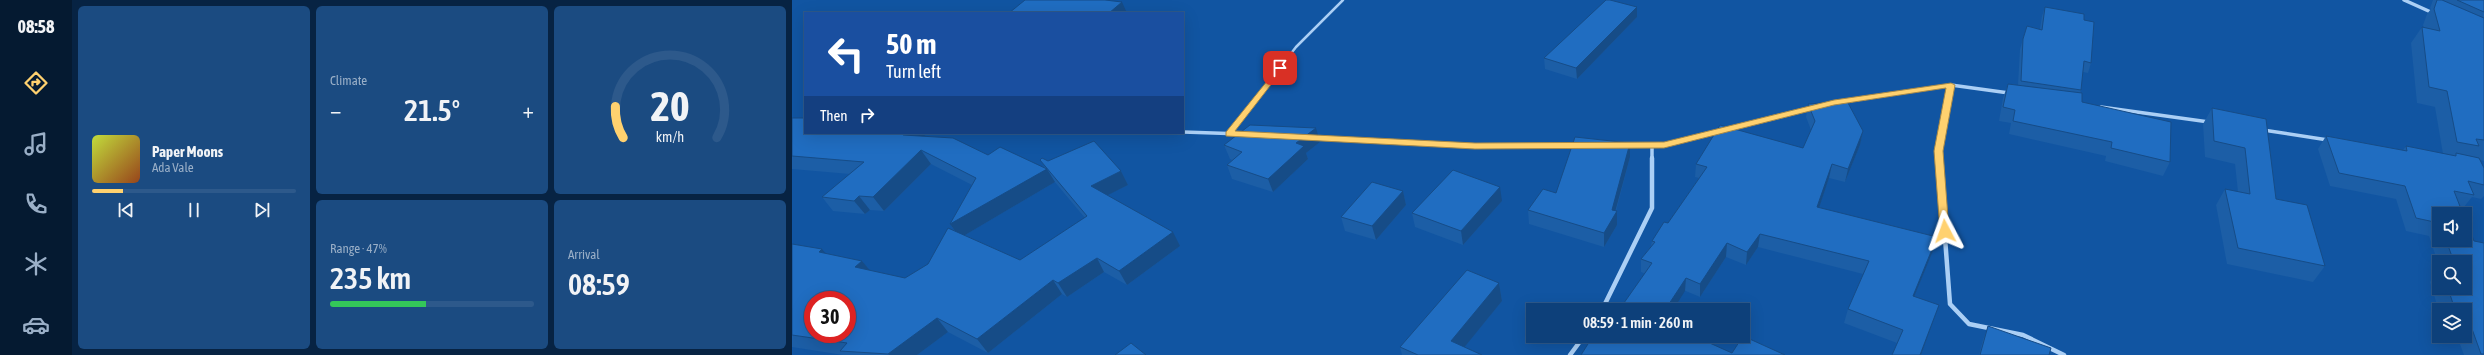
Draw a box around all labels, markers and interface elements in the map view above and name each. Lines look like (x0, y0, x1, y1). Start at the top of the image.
text: 08:58 (17, 16, 55, 37)
icon: left (820, 28, 872, 80)
text: 50 m (886, 28, 936, 60)
pin (1263, 51, 1297, 85)
icon: arrive (1269, 57, 1291, 79)
text: Turn left (886, 61, 941, 82)
icon: directions (22, 69, 50, 97)
text: Climate (330, 73, 367, 88)
text: 20 (650, 82, 690, 130)
text: 21.5° (404, 93, 460, 127)
text: − (330, 97, 341, 123)
text: + (523, 97, 534, 123)
icon: right (856, 104, 878, 126)
text: Then (820, 107, 848, 124)
text: km/h (656, 128, 684, 144)
icon: music (22, 130, 50, 158)
text: Paper Moons (152, 143, 223, 160)
text: Ada Vale (152, 160, 194, 175)
icon: phone (22, 190, 50, 218)
icon: previous (115, 199, 137, 221)
icon: pause (183, 199, 205, 221)
icon: next (251, 199, 273, 221)
map controls (2432, 207, 2472, 343)
button: sound (2432, 207, 2472, 247)
position arrow (1924, 210, 1966, 252)
text: Range · 47% (330, 241, 387, 256)
text: Arrival (568, 247, 600, 262)
icon: climate (22, 250, 50, 278)
button: search (2432, 255, 2472, 295)
text: 235 km (330, 261, 411, 295)
text: 08:59 (568, 267, 630, 301)
speed limit sign: 30 (804, 291, 856, 343)
button: layers (2432, 303, 2472, 343)
icon: car (22, 311, 50, 339)
text: 08:59 · 1 min · 260 m (1583, 314, 1693, 331)

